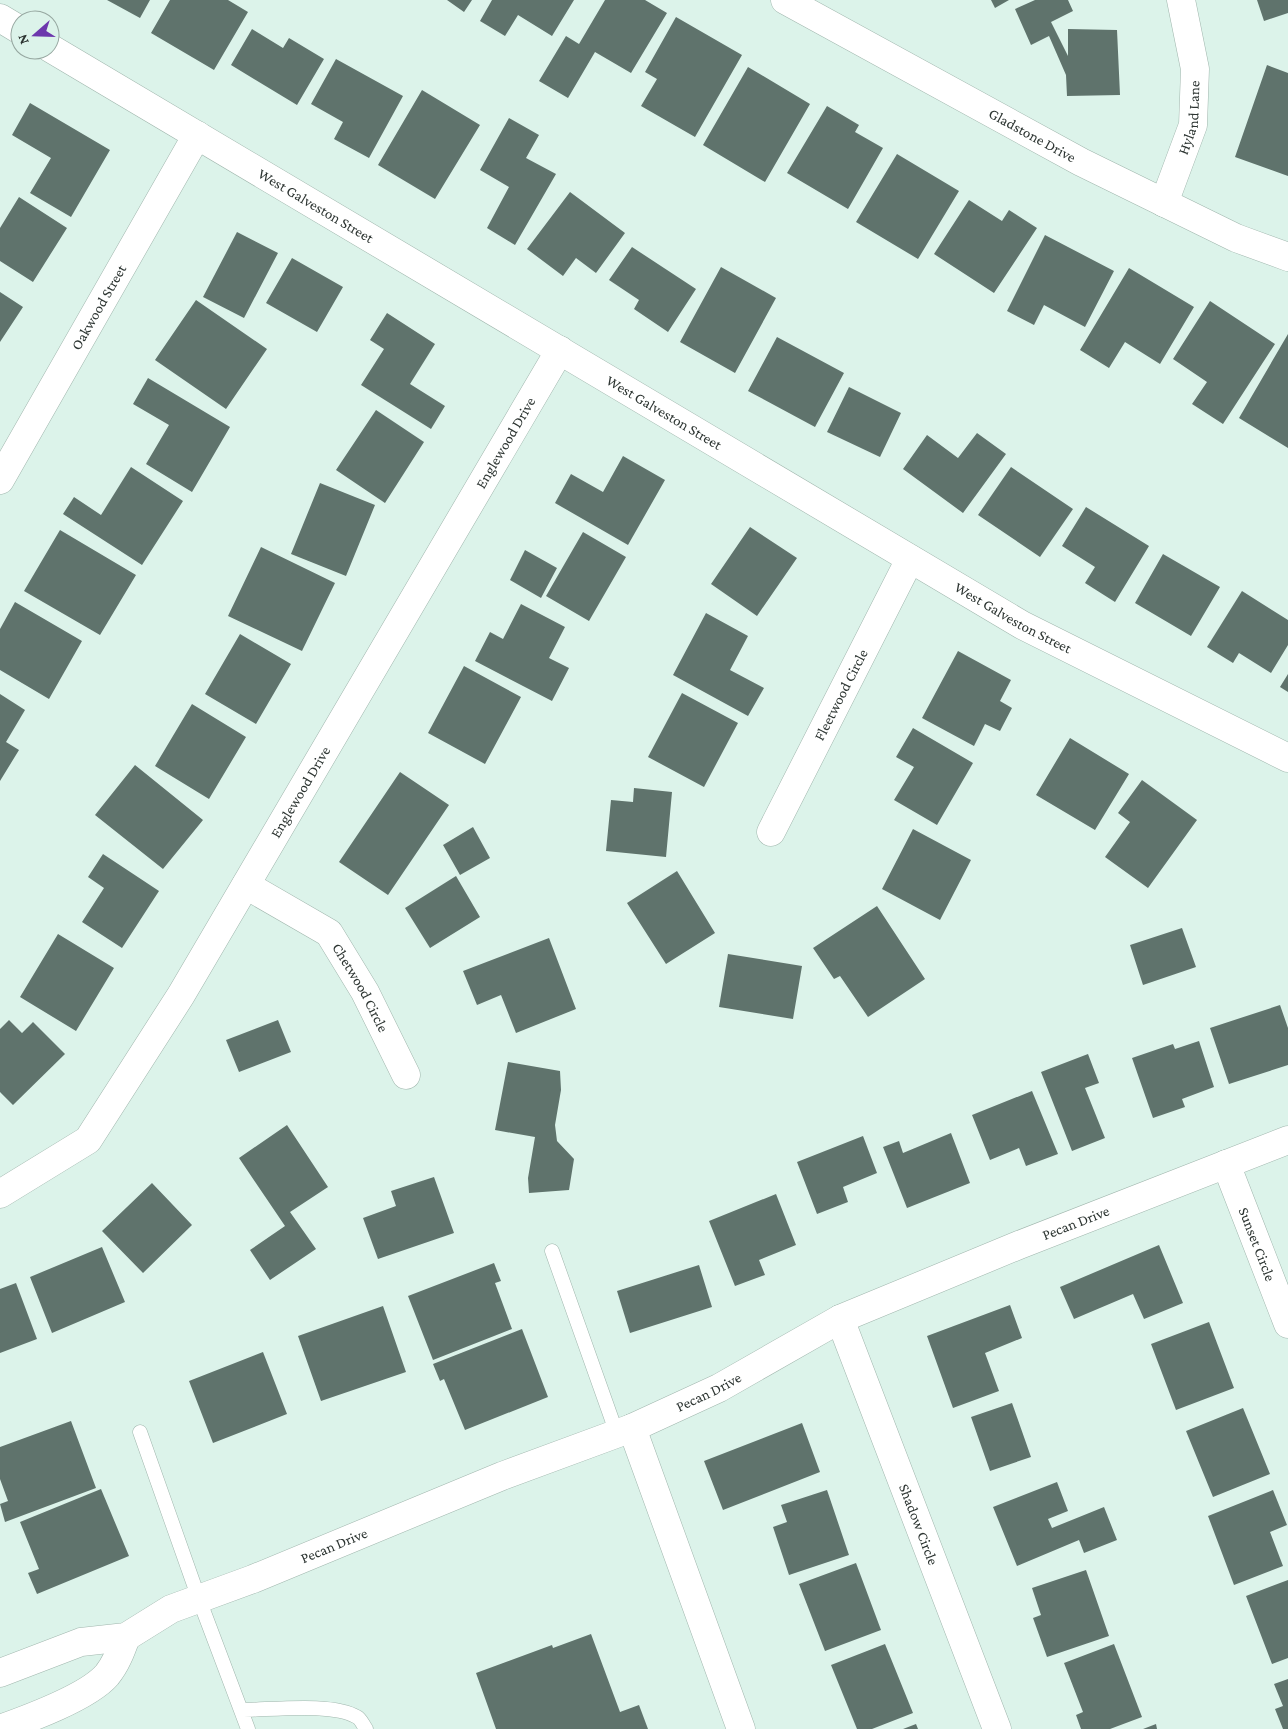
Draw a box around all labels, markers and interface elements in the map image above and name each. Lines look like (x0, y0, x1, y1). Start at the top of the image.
north arrow (10, 10, 60, 60)
text: N (13, 32, 32, 47)
street label: Hyland Lane (1175, 80, 1203, 157)
street label: Gladstone Drive (986, 105, 1079, 166)
street label: West Galveston Street (255, 165, 377, 247)
street label: Oakwood Street (68, 261, 130, 353)
street label: West Galveston Street (603, 372, 725, 453)
street label: Englewood Drive (472, 394, 539, 491)
street label: West Galveston Street (952, 579, 1075, 657)
street label: Fleetwood Circle (811, 646, 871, 743)
street label: Englewood Drive (267, 743, 334, 841)
street label: Chetwood Circle (329, 940, 392, 1035)
street label: Pecan Drive (1040, 1202, 1112, 1243)
street label: Sunset Circle (1236, 1205, 1279, 1284)
street label: Pecan Drive (673, 1369, 744, 1415)
street label: Shadow Circle (896, 1482, 942, 1568)
street label: Pecan Drive (298, 1524, 370, 1566)

